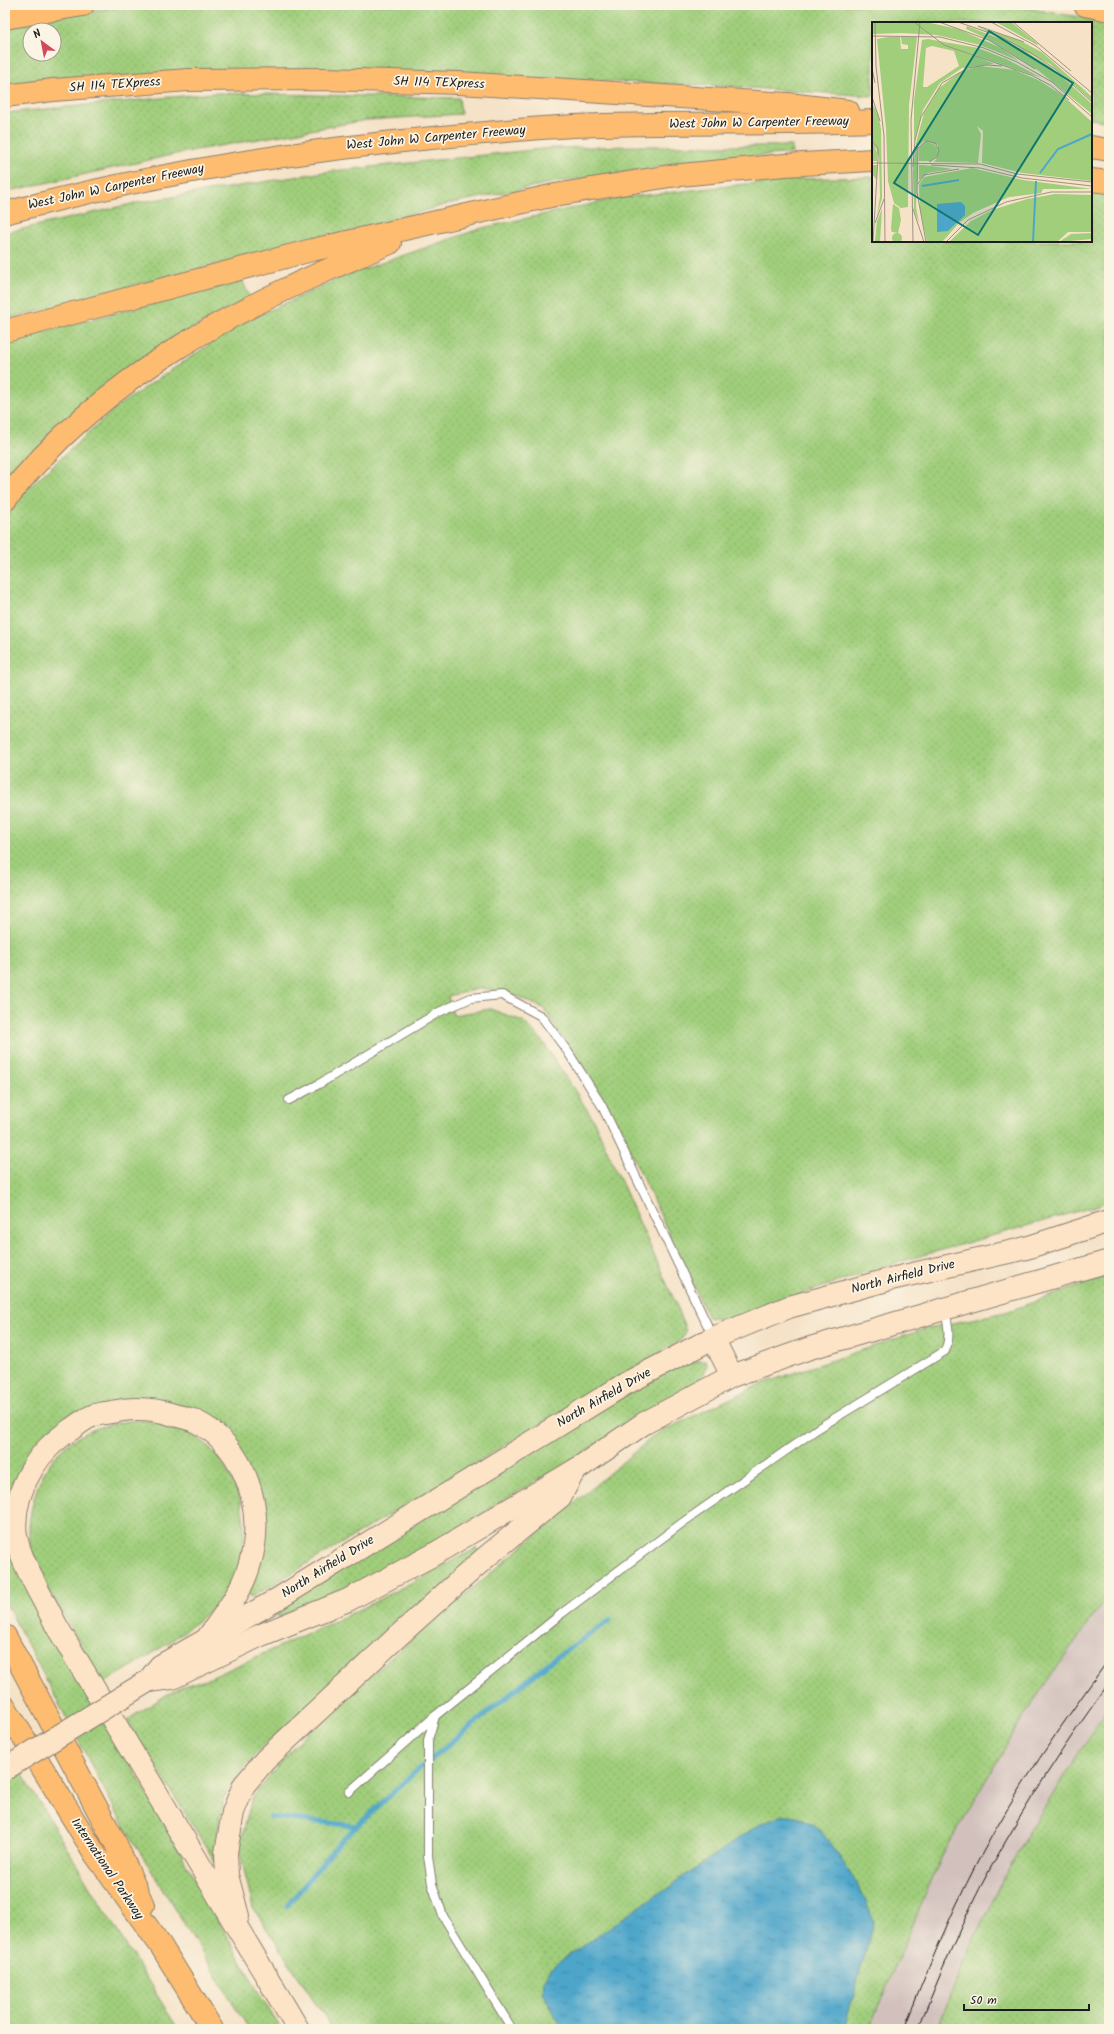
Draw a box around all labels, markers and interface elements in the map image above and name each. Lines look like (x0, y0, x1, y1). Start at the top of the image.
north arrow (22, 22, 62, 62)
inset map (872, 22, 1092, 242)
text: N (30, 25, 45, 44)
street label: SH 114 TEXpress (69, 71, 162, 99)
street label: SH 114 TEXpress (393, 71, 486, 95)
street label: West John W Carpenter Freeway (669, 111, 850, 135)
street label: West John W Carpenter Freeway (346, 120, 527, 156)
street label: West John W Carpenter Freeway (26, 158, 207, 216)
street label: North Airfield Drive (849, 1254, 957, 1300)
street label: North Airfield Drive (553, 1362, 655, 1434)
street label: North Airfield Drive (277, 1530, 379, 1604)
street label: International Parkway (65, 1814, 150, 1925)
scale bar (964, 1986, 1089, 2012)
text: 50 m (970, 1991, 997, 2010)

